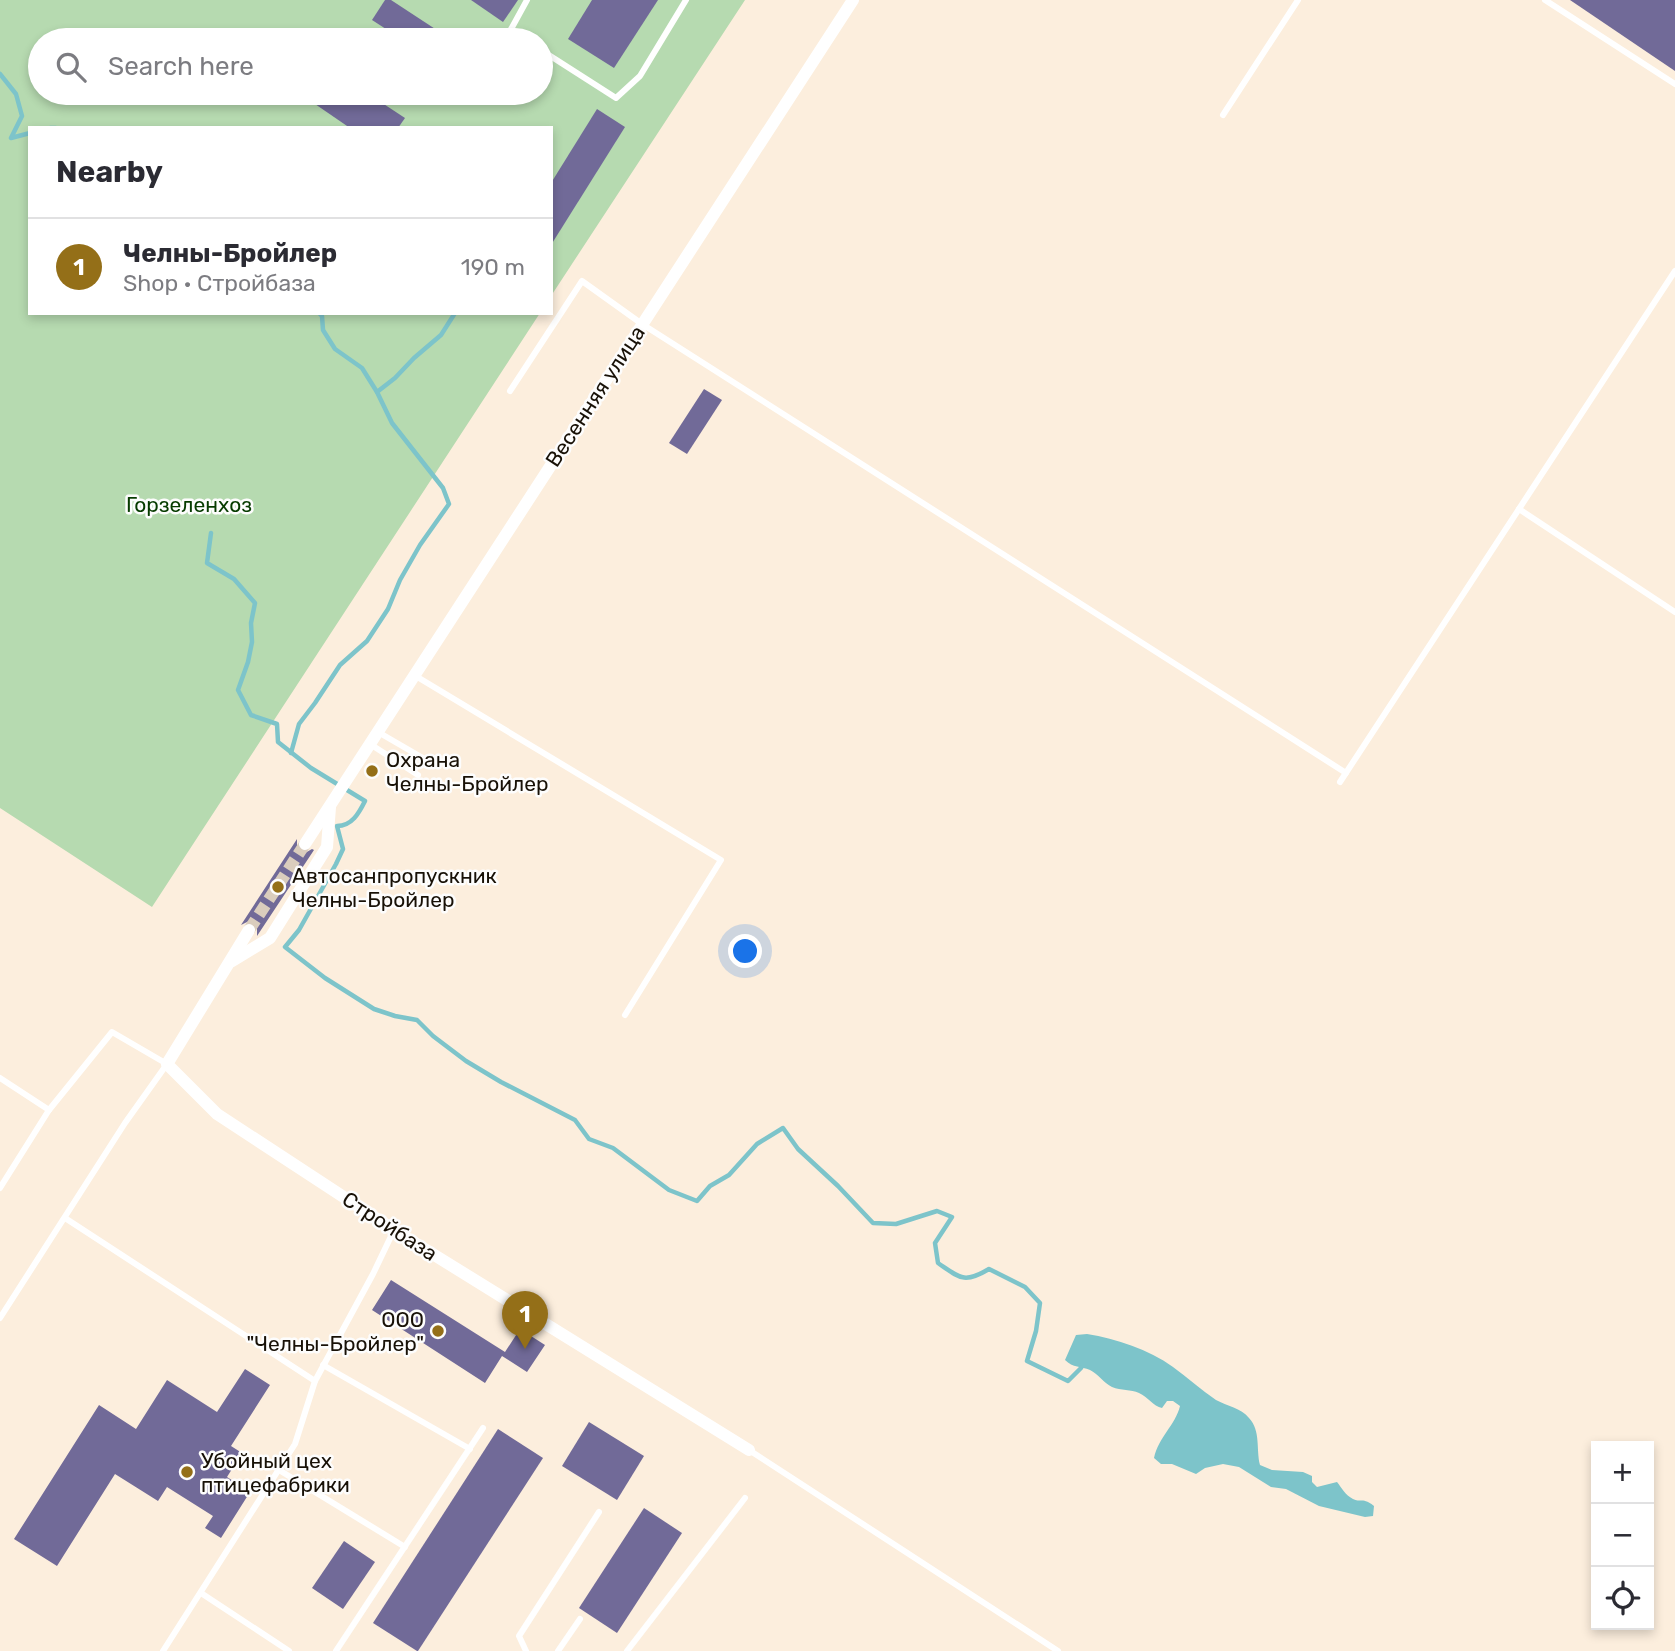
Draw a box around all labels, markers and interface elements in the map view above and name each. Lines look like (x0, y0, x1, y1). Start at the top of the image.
search box (28, 28, 553, 105)
icon: search (52, 48, 90, 86)
text: Search here (108, 51, 254, 82)
text: Nearby (56, 154, 163, 190)
text: Челны-Бройлер (123, 238, 337, 269)
text: 1 (73, 253, 85, 281)
text: 190 m (461, 253, 525, 281)
text: Shop · Стройбаза (123, 269, 316, 297)
street label: Весенняя улица (540, 321, 650, 471)
park label: Горзеленхоз (126, 492, 252, 517)
place label: Охрана Челны-Бройлер (386, 747, 549, 796)
marker: Охрана Челны-Бройлер (364, 763, 380, 779)
place label: Автосанпропускник Челны-Бройлер (292, 863, 497, 912)
marker: Автосанпропускник Челны-Бройлер (270, 879, 286, 895)
your location (728, 934, 762, 968)
street label: Стройбаза (338, 1186, 442, 1266)
pin: 1 (502, 1291, 548, 1349)
place label: ООО "Челны-Бройлер" (246, 1307, 424, 1356)
marker: ООО "Челны-Бройлер" (430, 1323, 446, 1339)
map controls (1591, 1441, 1654, 1630)
button: + (1591, 1441, 1654, 1504)
place label: Убойный цех птицефабрики (201, 1448, 350, 1497)
marker: Убойный цех птицефабрики (179, 1464, 195, 1480)
button: − (1591, 1504, 1654, 1567)
button: locate (1591, 1567, 1654, 1630)

